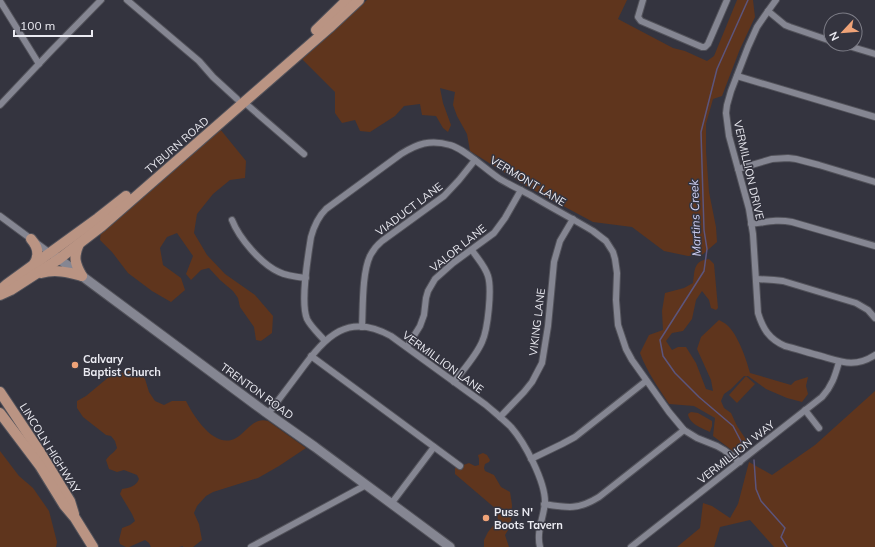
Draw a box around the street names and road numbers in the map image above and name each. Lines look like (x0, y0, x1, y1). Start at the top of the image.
street label: TYBURN ROAD (142, 113, 212, 177)
street label: VERMILLION DRIVE (731, 119, 767, 221)
street label: VERMONT LANE (488, 153, 568, 209)
street label: VIADUCT LANE (373, 179, 445, 239)
street label: VALOR LANE (427, 221, 489, 275)
street label: VIKING LANE (526, 287, 548, 357)
street label: VERMILLION LANE (400, 328, 486, 396)
street label: TRENTON ROAD (218, 360, 296, 422)
street label: LINCOLN HIGHWAY (17, 400, 83, 496)
street label: VERMILLION WAY (695, 417, 778, 486)

